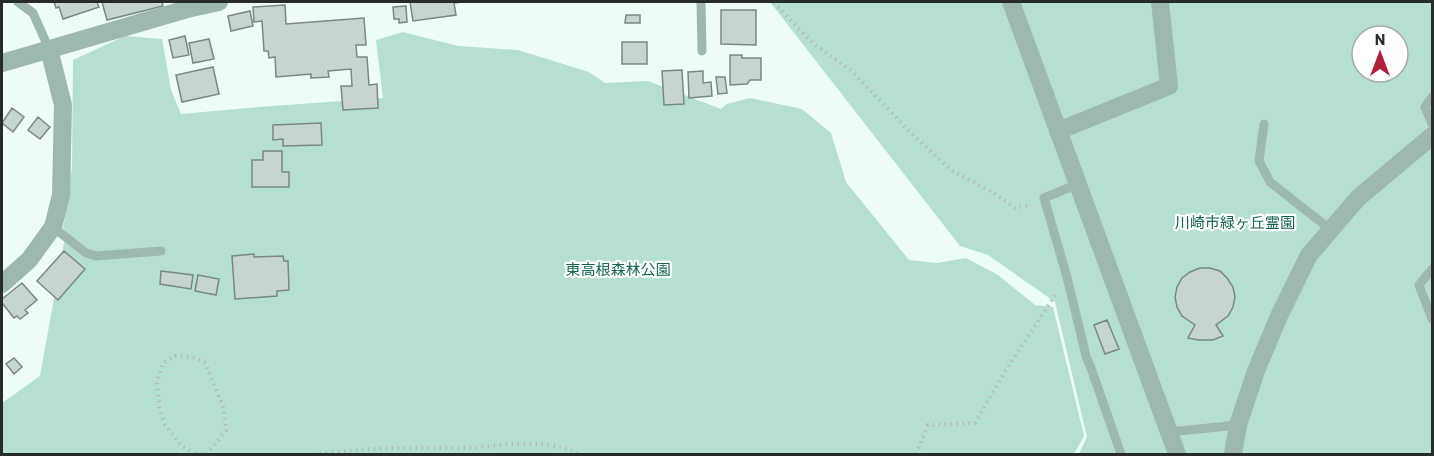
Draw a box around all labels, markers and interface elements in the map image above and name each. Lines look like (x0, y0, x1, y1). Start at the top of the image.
north arrow (1350, 24, 1410, 84)
text: N (1375, 29, 1385, 48)
park label: 川崎市緑ヶ丘霊園 (1175, 213, 1295, 231)
park label: 東高根森林公園 (565, 260, 671, 278)

